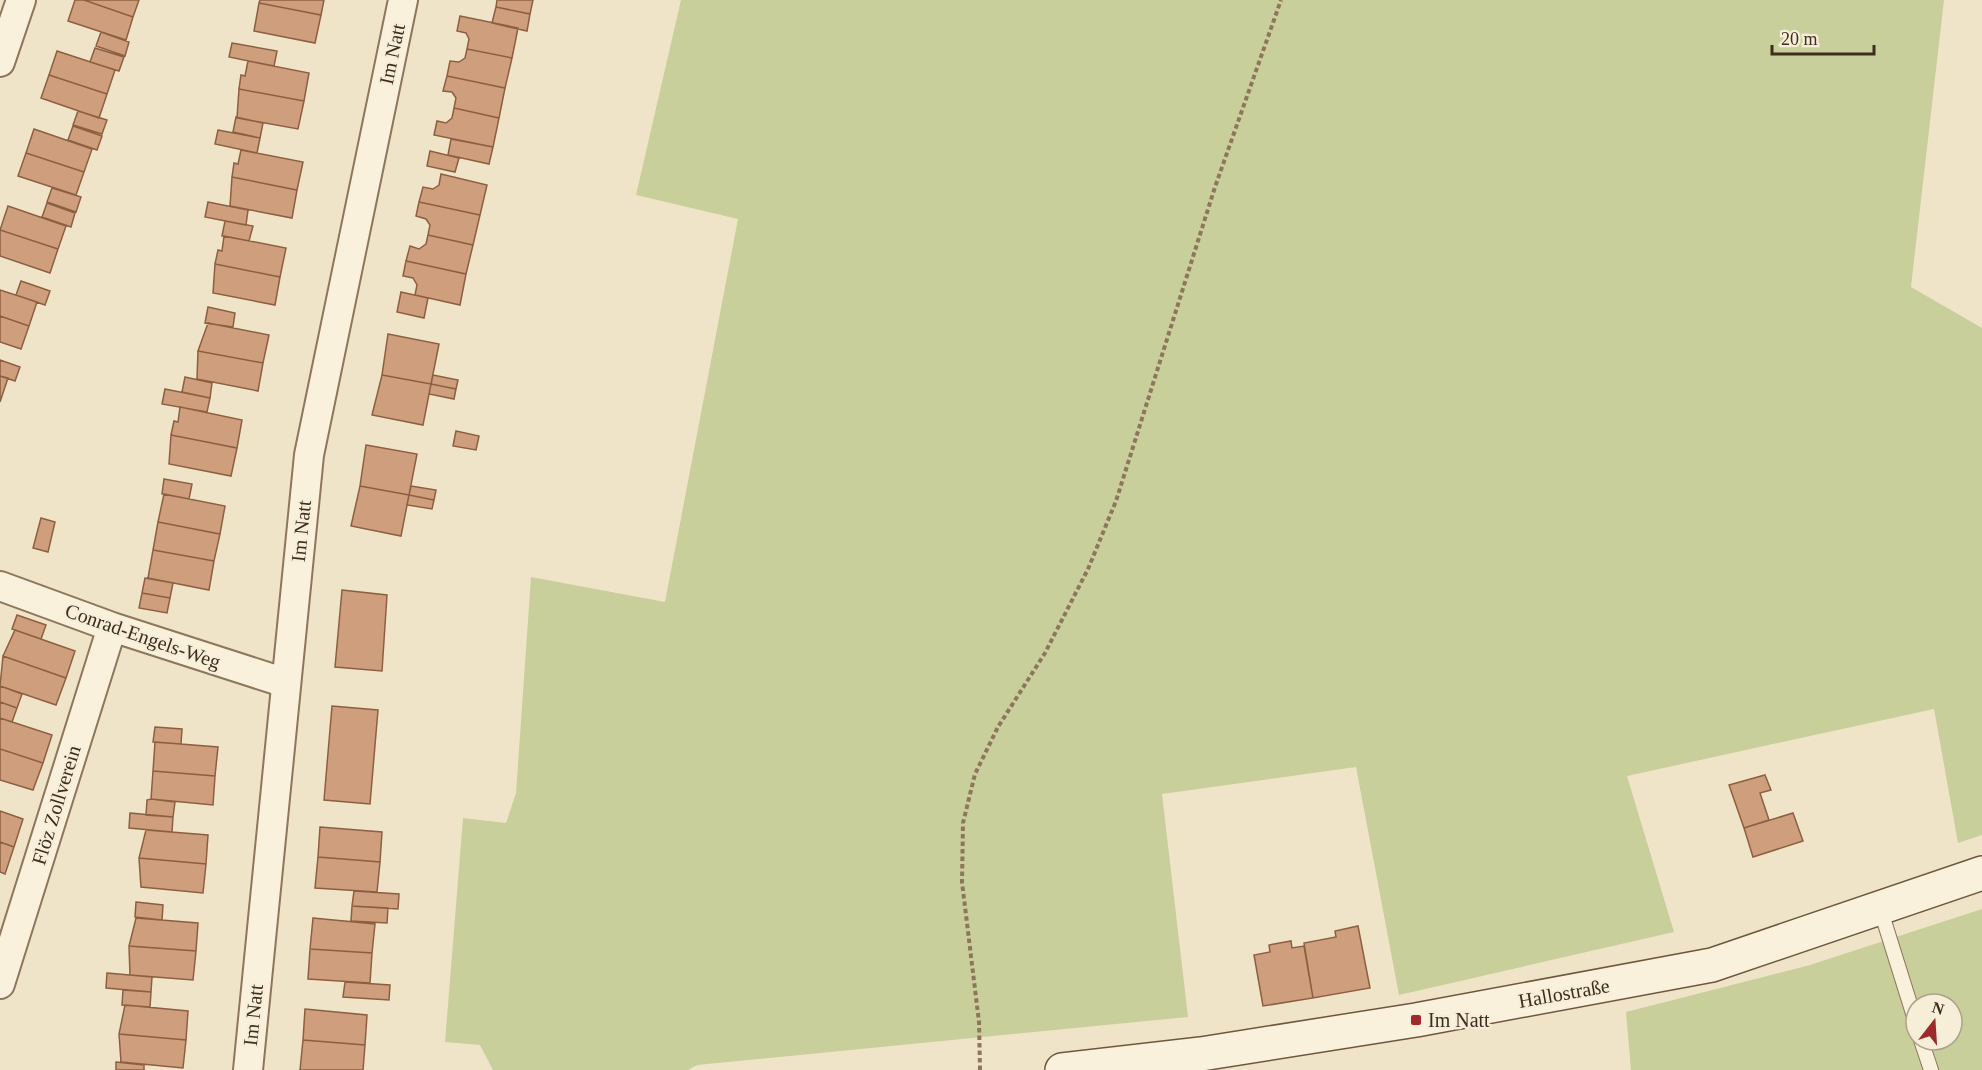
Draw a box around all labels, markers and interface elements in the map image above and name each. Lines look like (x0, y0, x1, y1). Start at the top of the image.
scale bar (1772, 18, 1874, 56)
street label: Im Natt (375, 21, 409, 86)
text: 20 m (1781, 29, 1818, 49)
street label: Im Natt (287, 499, 315, 563)
street label: Conrad-Engels-Weg (62, 599, 224, 674)
street label: Flöz Zollverein (27, 743, 85, 867)
street label: Hallostraße (1517, 974, 1611, 1012)
street label: Im Natt (239, 983, 267, 1047)
north arrow (1904, 992, 1964, 1052)
text: N (1930, 998, 1947, 1018)
place label: Im Natt (1428, 1009, 1490, 1031)
marker: Im Natt (1409, 1013, 1423, 1027)

